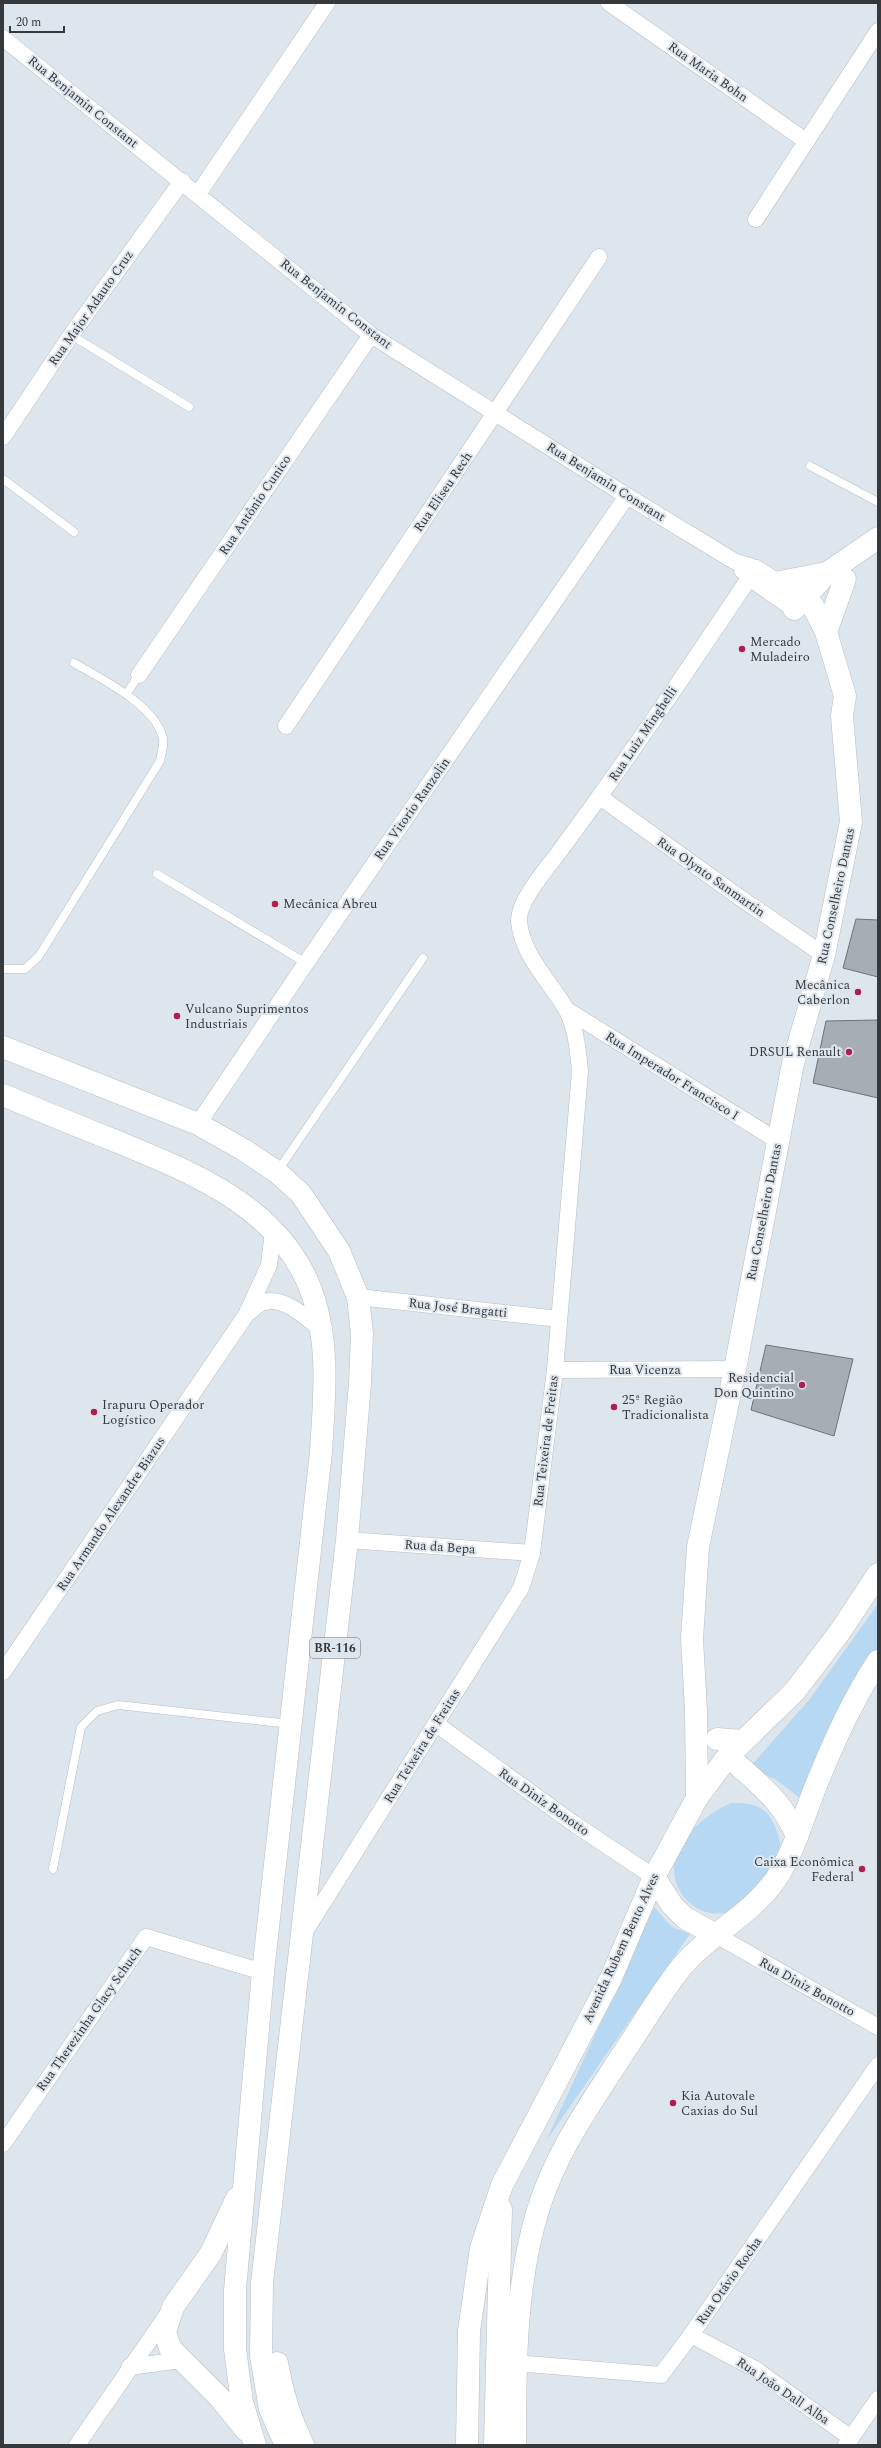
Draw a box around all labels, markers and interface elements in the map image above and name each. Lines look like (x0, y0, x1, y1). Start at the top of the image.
scale bar (10, 8, 64, 34)
text: 20 m (16, 13, 41, 32)
street label: Rua Maria Bohn (664, 37, 753, 107)
street label: Rua Benjamin Constant (23, 51, 143, 153)
street label: Rua Major Adauto Cruz (43, 246, 139, 370)
street label: Rua Benjamin Constant (276, 254, 396, 354)
street label: Rua Benjamin Constant (543, 437, 670, 527)
street label: Rua Eliseu Rech (409, 448, 478, 536)
street label: Rua Antônio Cunico (214, 451, 296, 559)
place label: Mercado Muladeiro (750, 632, 810, 667)
marker: Mercado Muladeiro (737, 644, 747, 654)
street label: Rua Luiz Minghelli (604, 682, 682, 786)
street label: Rua Vitorio Ranzolin (369, 753, 455, 864)
street label: Rua Conselheiro Dantas (812, 826, 860, 966)
street label: Rua Olynto Sanmartin (653, 832, 770, 922)
place label: Mecânica Abreu (283, 894, 377, 914)
marker: Mecânica Abreu (270, 899, 280, 909)
place label: Mecânica Caberlon (795, 975, 851, 1010)
marker: Mecânica Caberlon (853, 987, 863, 997)
place label: Vulcano Suprimentos Industriais (185, 999, 309, 1034)
marker: Vulcano Suprimentos Industriais (172, 1011, 182, 1021)
street label: Rua Imperador Francisco I (601, 1027, 743, 1125)
place label: DRSUL Renault (749, 1042, 841, 1062)
marker: DRSUL Renault (844, 1047, 854, 1057)
street label: Rua Conselheiro Dantas (741, 1142, 787, 1282)
street label: Rua José Bragatti (408, 1293, 508, 1323)
street label: Rua Vicenza (609, 1360, 682, 1380)
place label: Residencial Don Quintino (713, 1368, 794, 1403)
street label: Rua Teixeira de Freitas (528, 1374, 564, 1508)
marker: Residencial Don Quintino (797, 1380, 807, 1390)
place label: 25ª Região Tradicionalista (622, 1390, 709, 1425)
place label: Irapuru Operador Logístico (102, 1395, 204, 1430)
marker: 25ª Região Tradicionalista (609, 1402, 619, 1412)
marker: Irapuru Operador Logístico (89, 1407, 99, 1417)
street label: Rua Armando Alexandre Biazus (52, 1433, 170, 1595)
street label: Rua da Bepa (404, 1535, 477, 1560)
road number: BR-116 (310, 1638, 360, 1658)
street label: Rua Teixeira de Freitas (379, 1685, 465, 1807)
street label: Rua Diniz Bonotto (494, 1763, 594, 1841)
place label: Caixa Econômica Federal (754, 1852, 855, 1887)
marker: Caixa Econômica Federal (857, 1864, 867, 1874)
street label: Avenida Rubem Bento Alves (577, 1870, 665, 2026)
street label: Rua Therezinha Glacy Schuch (31, 1942, 147, 2095)
street label: Rua Diniz Bonotto (755, 1952, 859, 2022)
place label: Kia Autovale Caxias do Sul (681, 2086, 758, 2121)
marker: Kia Autovale Caxias do Sul (668, 2098, 678, 2108)
street label: Rua Otávio Rocha (691, 2232, 767, 2329)
street label: Rua João Dall Alba (732, 2352, 834, 2430)

